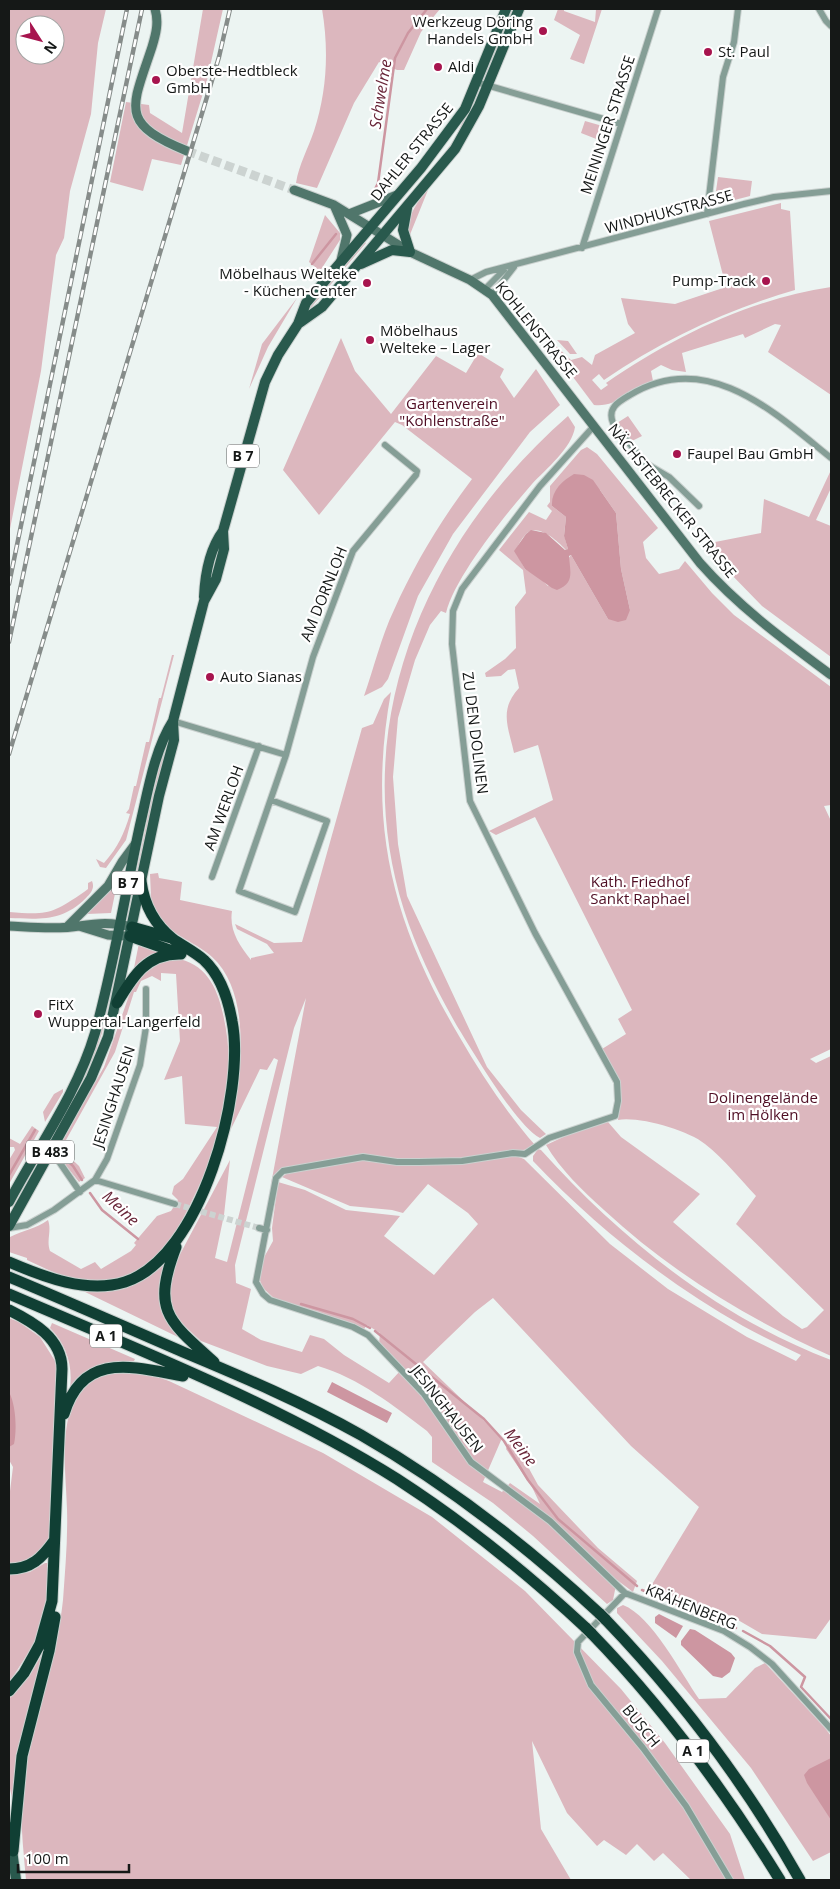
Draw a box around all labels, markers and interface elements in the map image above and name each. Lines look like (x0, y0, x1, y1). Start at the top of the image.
place label: Werkzeug Döring Handels GmbH (413, 11, 533, 48)
north arrow (15, 15, 65, 65)
marker: Werkzeug Döring Handels GmbH (537, 25, 549, 37)
text: N (40, 38, 62, 58)
place label: St. Paul (718, 41, 770, 61)
marker: St. Paul (702, 46, 714, 58)
street label: MEININGER STRASSE (575, 53, 639, 197)
place label: Aldi (448, 56, 474, 76)
water label: Schwelme (364, 58, 396, 130)
place label: Oberste-Hedtbleck GmbH (166, 60, 298, 97)
marker: Aldi (432, 61, 444, 73)
marker: Oberste-Hedtbleck GmbH (150, 74, 162, 86)
street label: DAHLER STRASSE (365, 98, 457, 205)
street label: WINDHUKSTRASSE (603, 184, 735, 238)
place label: Möbelhaus Welteke - Küchen-Center (219, 263, 357, 300)
place label: Pump-Track (672, 270, 756, 290)
marker: Pump-Track (760, 275, 772, 287)
marker: Möbelhaus Welteke - Küchen-Center (361, 277, 373, 289)
street label: KOHLENSTRASSE (491, 277, 582, 382)
place label: Möbelhaus Welteke – Lager (380, 320, 490, 357)
marker: Möbelhaus Welteke – Lager (364, 334, 376, 346)
park label: Gartenverein "Kohlenstraße" (399, 393, 505, 430)
street label: NÄCHSTEBRECKER STRASSE (604, 419, 741, 582)
place label: Faupel Bau GmbH (687, 443, 814, 463)
road number: B 7 (227, 444, 259, 468)
marker: Faupel Bau GmbH (671, 448, 683, 460)
street label: AM DORNLOH (295, 543, 351, 644)
place label: Auto Sianas (220, 666, 302, 686)
street label: ZU DEN DOLINEN (459, 670, 493, 795)
marker: Auto Sianas (204, 671, 216, 683)
street label: AM WERLOH (198, 762, 248, 853)
road number: B 7 (112, 871, 144, 894)
park label: Kath. Friedhof Sankt Raphael (590, 871, 690, 908)
place label: FitX Wuppertal-Langerfeld (48, 994, 201, 1031)
marker: FitX Wuppertal-Langerfeld (32, 1008, 44, 1020)
street label: JESINGHAUSEN (86, 1043, 139, 1152)
park label: Dolinengelände im Hölken (708, 1087, 818, 1124)
road number: B 483 (26, 1140, 74, 1164)
water label: Meine (98, 1185, 144, 1231)
road number: A 1 (90, 1324, 122, 1348)
street label: JESINGHAUSEN (406, 1359, 488, 1456)
water label: Meine (499, 1423, 543, 1471)
street label: KRÄHENBERG (643, 1579, 740, 1633)
street label: BUSCH (618, 1700, 665, 1751)
road number: A 1 (677, 1740, 709, 1762)
scale bar (18, 1842, 129, 1874)
text: 100 m (25, 1848, 69, 1868)

